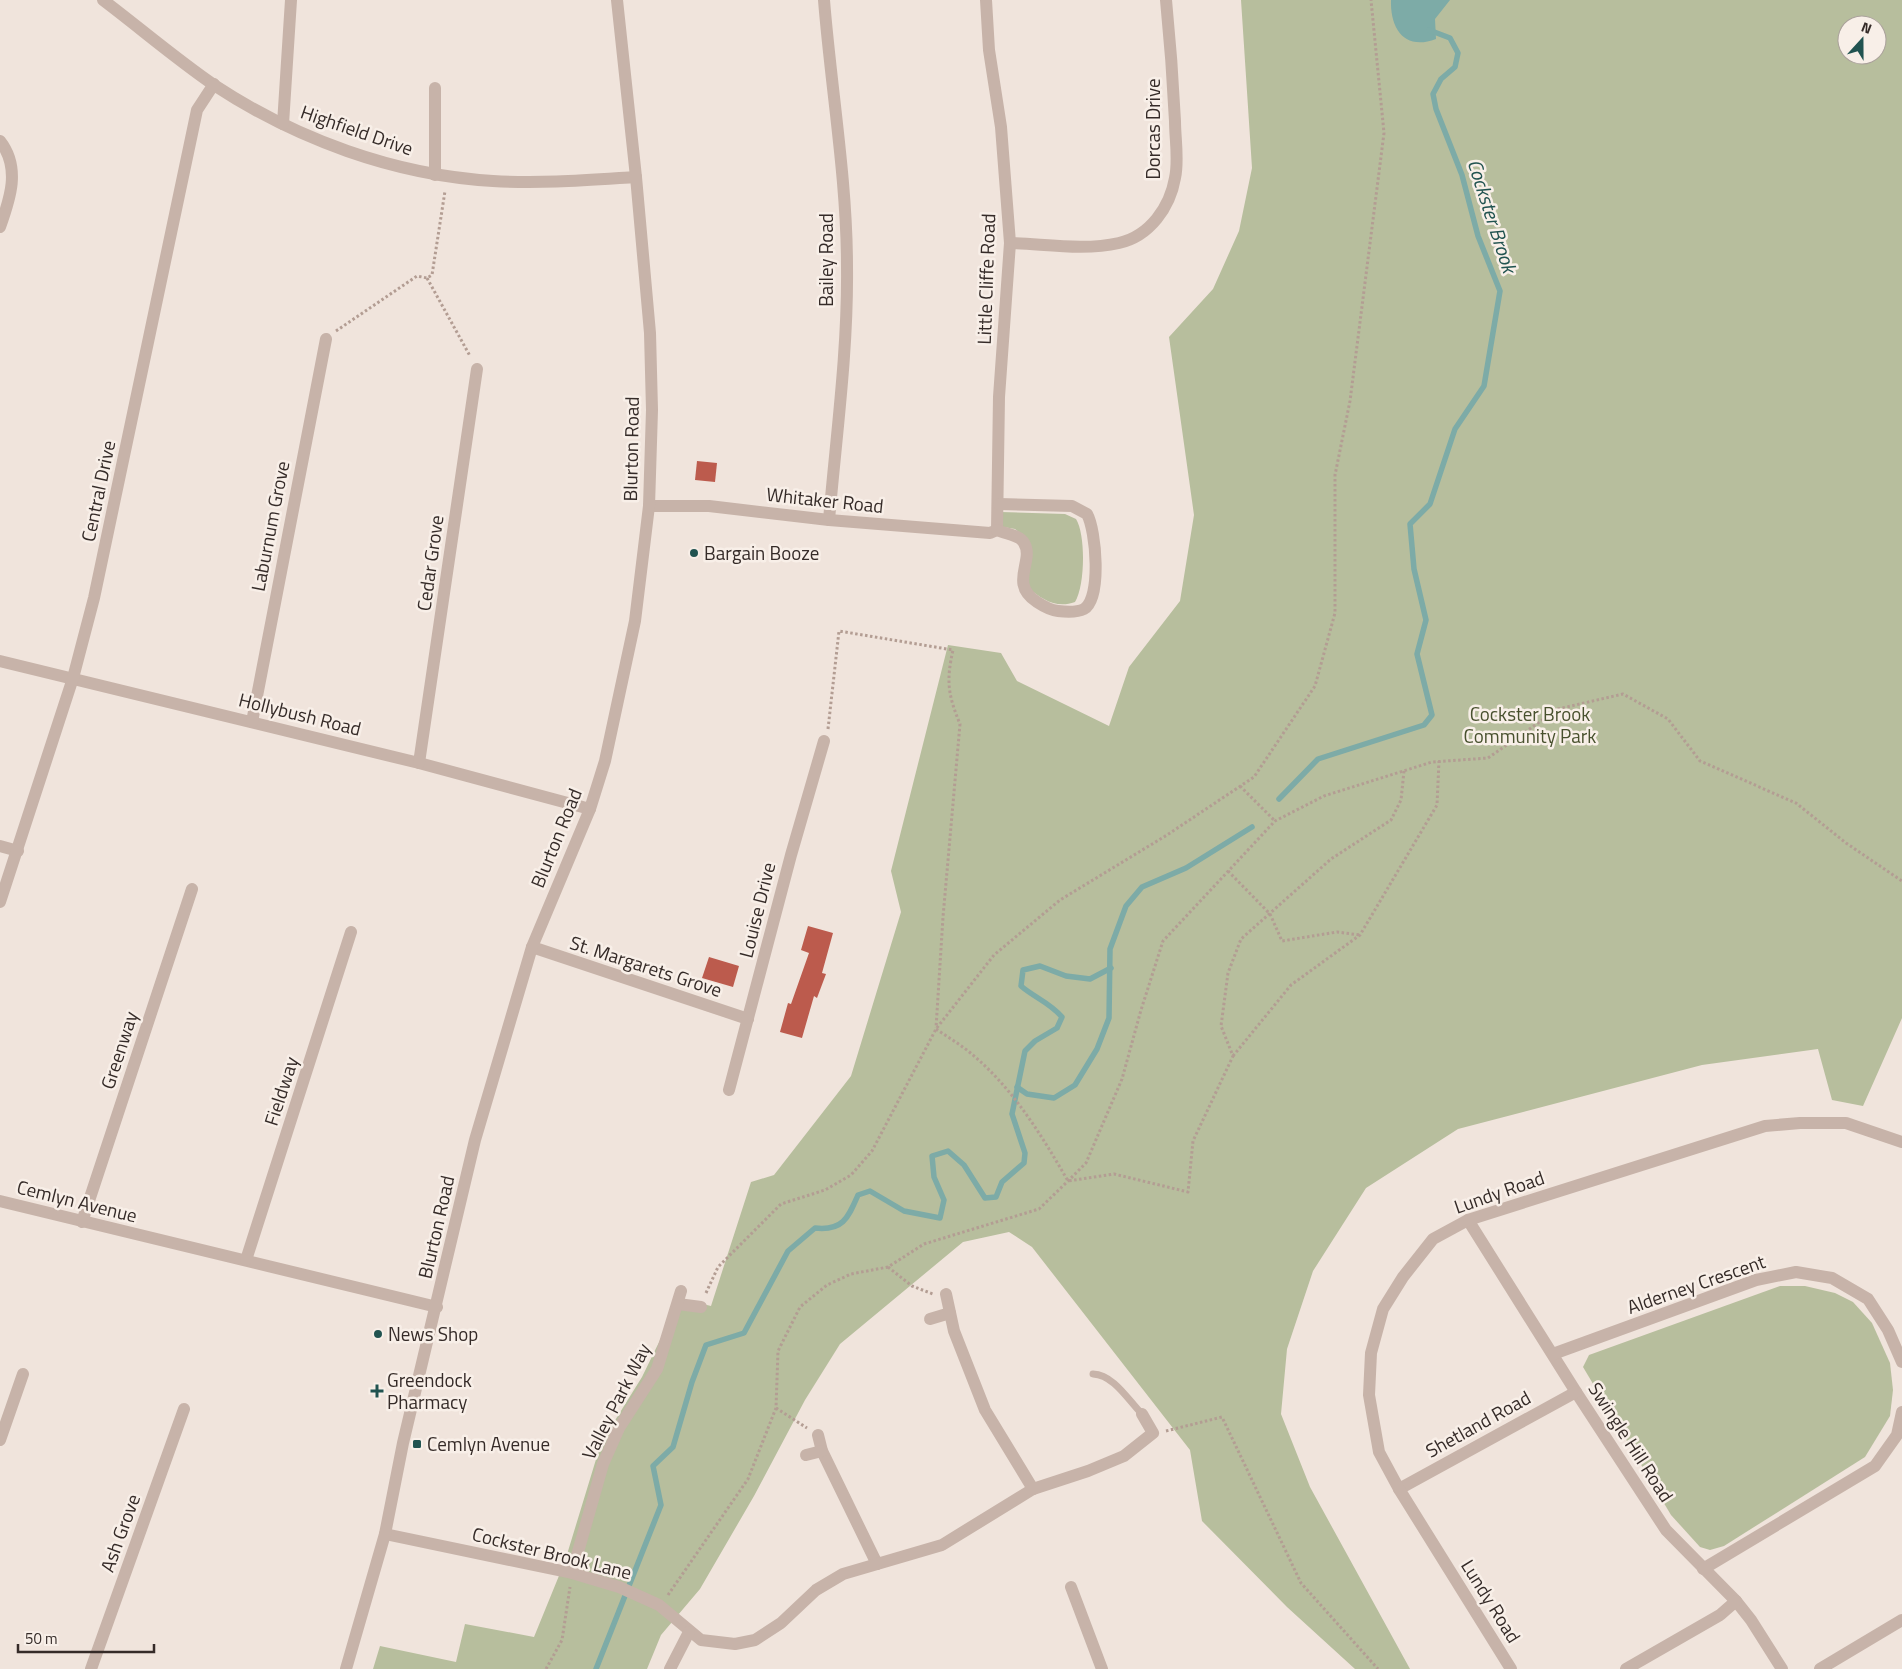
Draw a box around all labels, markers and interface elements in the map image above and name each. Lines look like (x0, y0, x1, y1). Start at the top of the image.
north arrow (1837, 15, 1887, 65)
text: N (1859, 16, 1875, 39)
street label: Dorcas Drive (1138, 78, 1167, 180)
street label: Highfield Drive (297, 97, 417, 162)
water label: Cockster Brook (1460, 155, 1526, 279)
street label: Bailey Road (811, 213, 840, 307)
street label: Little Cliffe Road (969, 213, 1002, 345)
street label: Blurton Road (615, 396, 646, 502)
street label: Central Drive (73, 438, 122, 544)
street label: Laburnum Grove (243, 458, 296, 594)
street label: Whitaker Road (765, 479, 885, 520)
street label: Cedar Grove (408, 513, 451, 613)
place label: Bargain Booze (704, 538, 819, 567)
marker: Bargain Booze (688, 547, 700, 559)
street label: Hollybush Road (236, 684, 364, 743)
park label: Cockster Brook Community Park (1464, 699, 1596, 750)
street label: Blurton Road (522, 784, 589, 892)
street label: Louise Drive (731, 859, 782, 961)
street label: St. Margarets Grove (566, 927, 726, 1004)
street label: Greenway (92, 1007, 145, 1093)
street label: Fieldway (256, 1053, 305, 1129)
street label: Lundy Road (1450, 1163, 1548, 1221)
street label: Cemlyn Avenue (14, 1172, 140, 1229)
street label: Blurton Road (410, 1172, 461, 1281)
street label: Alderney Crescent (1623, 1246, 1769, 1321)
place label: News Shop (388, 1319, 478, 1348)
marker: News Shop (372, 1328, 384, 1340)
street label: Valley Park Way (574, 1337, 657, 1464)
place label: Greendock Pharmacy (387, 1365, 472, 1416)
street label: Swingle Hill Road (1582, 1376, 1681, 1507)
street label: Shetland Road (1420, 1383, 1536, 1464)
marker: Greendock Pharmacy (371, 1385, 383, 1397)
place label: Cemlyn Avenue (427, 1429, 550, 1458)
marker: Cemlyn Avenue (411, 1438, 423, 1450)
street label: Ash Grove (92, 1490, 147, 1576)
street label: Cockster Brook Lane (469, 1519, 635, 1586)
street label: Lundy Road (1454, 1553, 1529, 1648)
scale bar (18, 1622, 154, 1654)
text: 50 m (25, 1627, 58, 1650)

